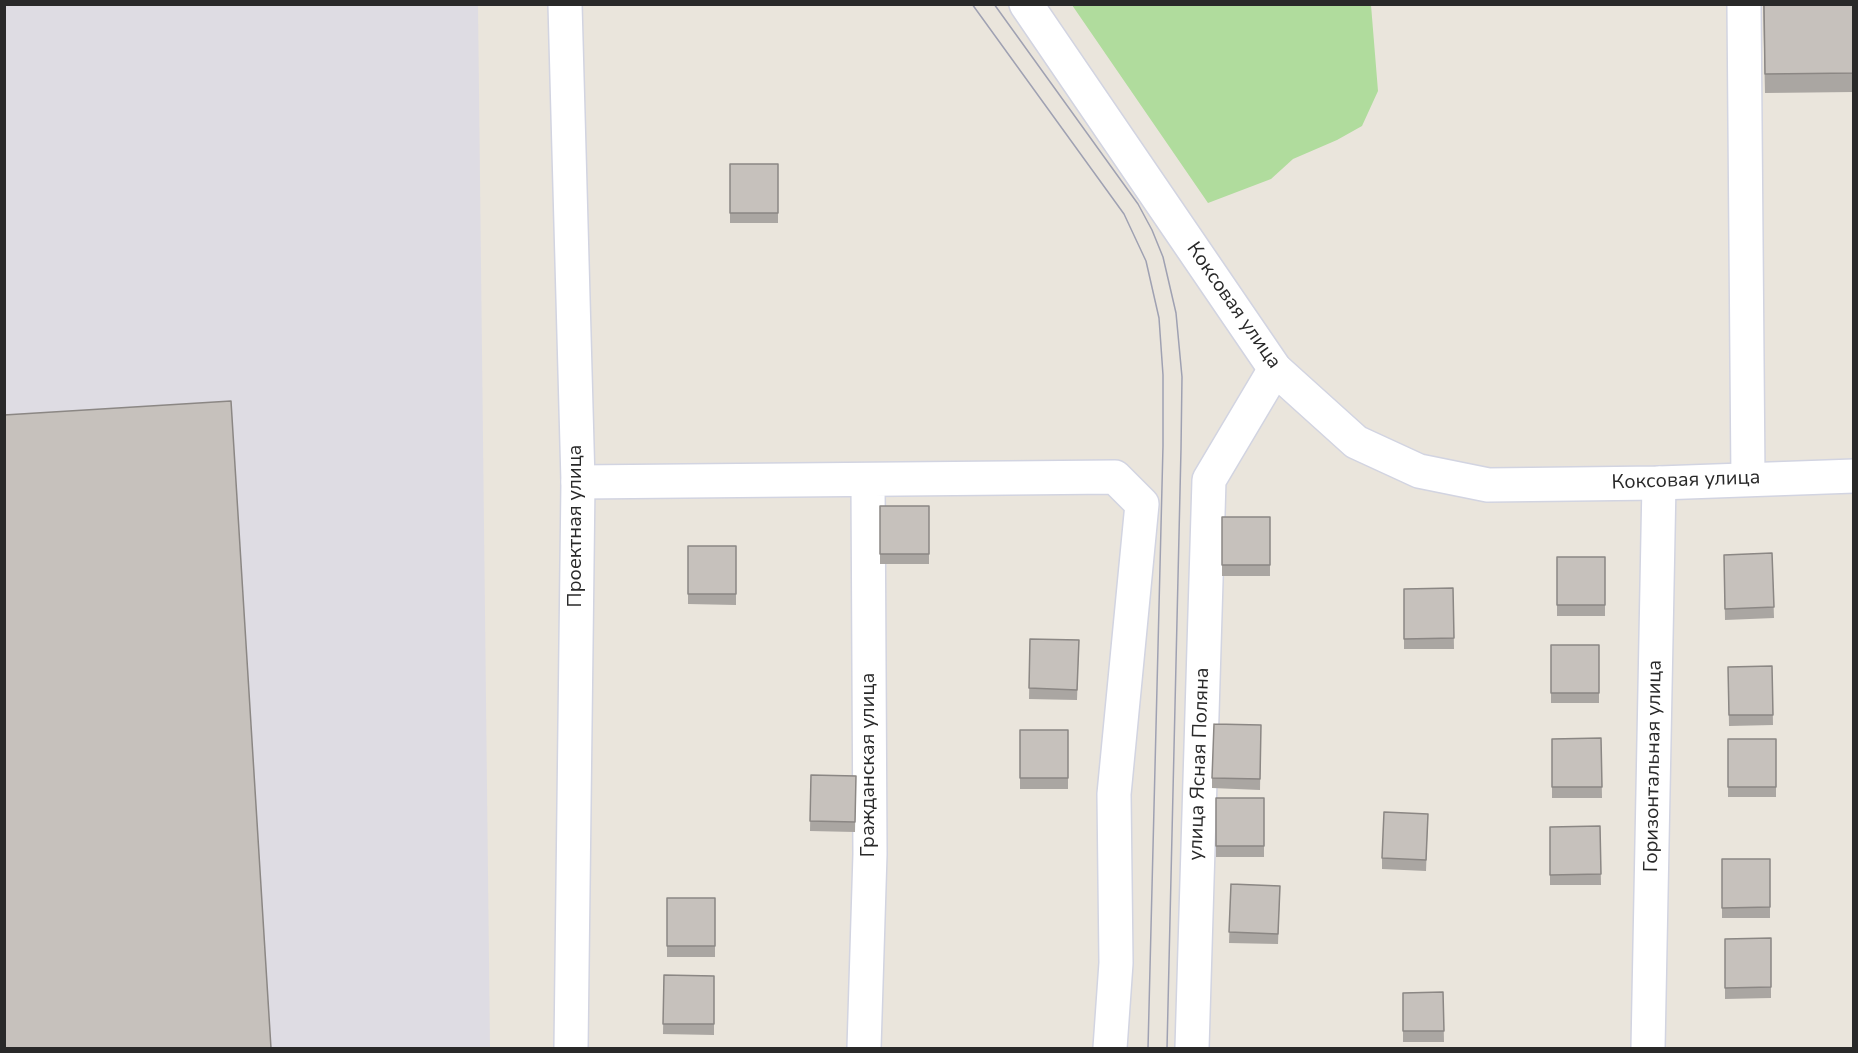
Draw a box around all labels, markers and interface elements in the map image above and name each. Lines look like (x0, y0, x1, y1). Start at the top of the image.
street label: Коксовая улица (1181, 238, 1285, 374)
street label: Проектная улица (564, 445, 588, 607)
street label: Коксовая улица (1611, 466, 1761, 496)
street label: Горизонтальная улица (1640, 660, 1668, 872)
street label: улица Ясная Поляна (1185, 667, 1215, 861)
street label: Гражданская улица (857, 673, 881, 857)

